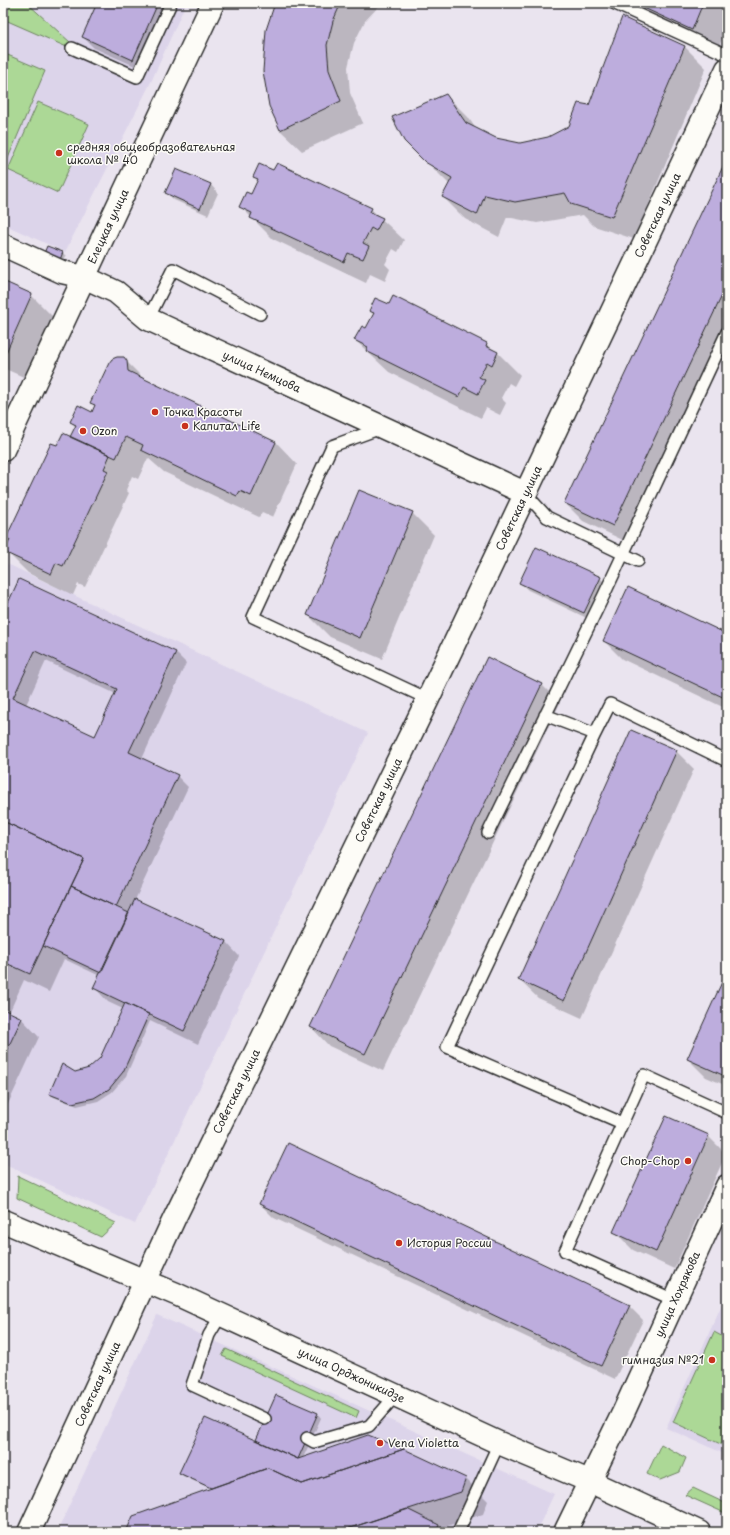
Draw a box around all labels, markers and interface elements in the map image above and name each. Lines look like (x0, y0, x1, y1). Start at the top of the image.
place label: средняя общеобразовательная школа № 40 (67, 138, 235, 168)
marker: средняя общеобразовательная школа № 40 (54, 148, 64, 158)
street label: Советская улица (630, 170, 685, 261)
street label: Елецкая улица (83, 186, 132, 266)
street label: улица Немцова (220, 346, 304, 397)
place label: Точка Красоты (163, 403, 242, 420)
marker: Точка Красоты (150, 407, 160, 417)
place label: Капитал Life (193, 417, 260, 434)
marker: Капитал Life (180, 421, 190, 431)
place label: Ozon (91, 422, 117, 439)
marker: Ozon (78, 426, 88, 436)
street label: Советская улица (491, 462, 546, 553)
street label: Советская улица (350, 755, 406, 845)
street label: Советская улица (208, 1046, 264, 1136)
place label: Chop-Chop (620, 1152, 680, 1169)
marker: Chop-Chop (683, 1156, 693, 1166)
place label: История России (407, 1234, 492, 1251)
marker: История России (394, 1238, 404, 1248)
street label: улица Хохрякова (650, 1248, 704, 1340)
street label: Советская улица (70, 1338, 124, 1429)
street label: улица Орджоникидзе (295, 1342, 408, 1407)
place label: гимназия №21 (622, 1351, 704, 1368)
marker: гимназия №21 (707, 1355, 717, 1365)
place label: Vena Violetta (388, 1434, 460, 1451)
marker: Vena Violetta (375, 1438, 385, 1448)

